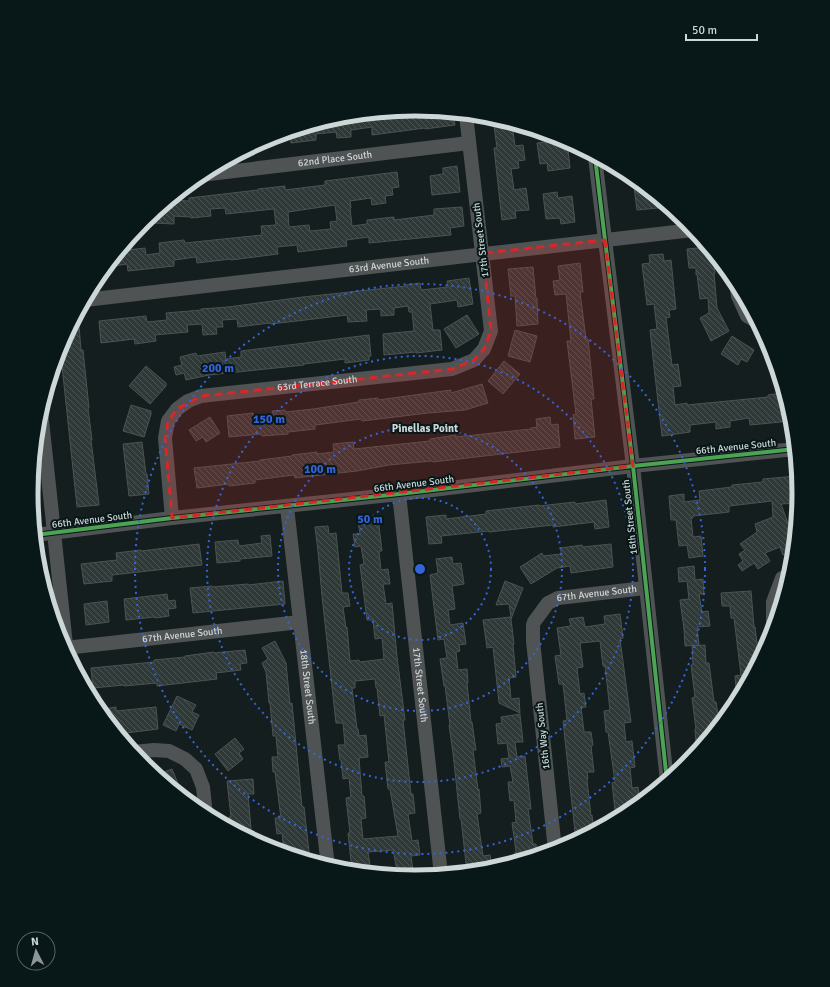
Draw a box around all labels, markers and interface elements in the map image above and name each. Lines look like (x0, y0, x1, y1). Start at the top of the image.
scale bar (686, 16, 757, 42)
text: 50 m (692, 23, 717, 38)
street label: 62nd Place South (297, 149, 373, 169)
street label: 17th Street South (470, 202, 492, 278)
street label: 63rd Avenue South (348, 254, 430, 276)
text: 200 m (202, 361, 234, 376)
street label: 63rd Terrace South (277, 373, 358, 394)
text: 150 m (253, 412, 285, 427)
district label: Pinellas Point (392, 422, 458, 435)
street label: 66th Avenue South (695, 437, 777, 457)
text: 100 m (304, 462, 336, 477)
street label: 66th Avenue South (373, 473, 455, 495)
street label: 16th Street South (620, 479, 640, 555)
street label: 66th Avenue South (51, 509, 133, 531)
text: 50 m (357, 512, 383, 527)
centre of rings (413, 562, 427, 576)
street label: 67th Avenue South (556, 583, 637, 604)
street label: 67th Avenue South (141, 625, 223, 645)
street label: 17th Street South (410, 647, 430, 723)
street label: 18th Street South (297, 649, 318, 725)
street label: 16th Way South (534, 702, 552, 770)
north arrow (16, 931, 56, 971)
text: N (31, 935, 39, 948)

